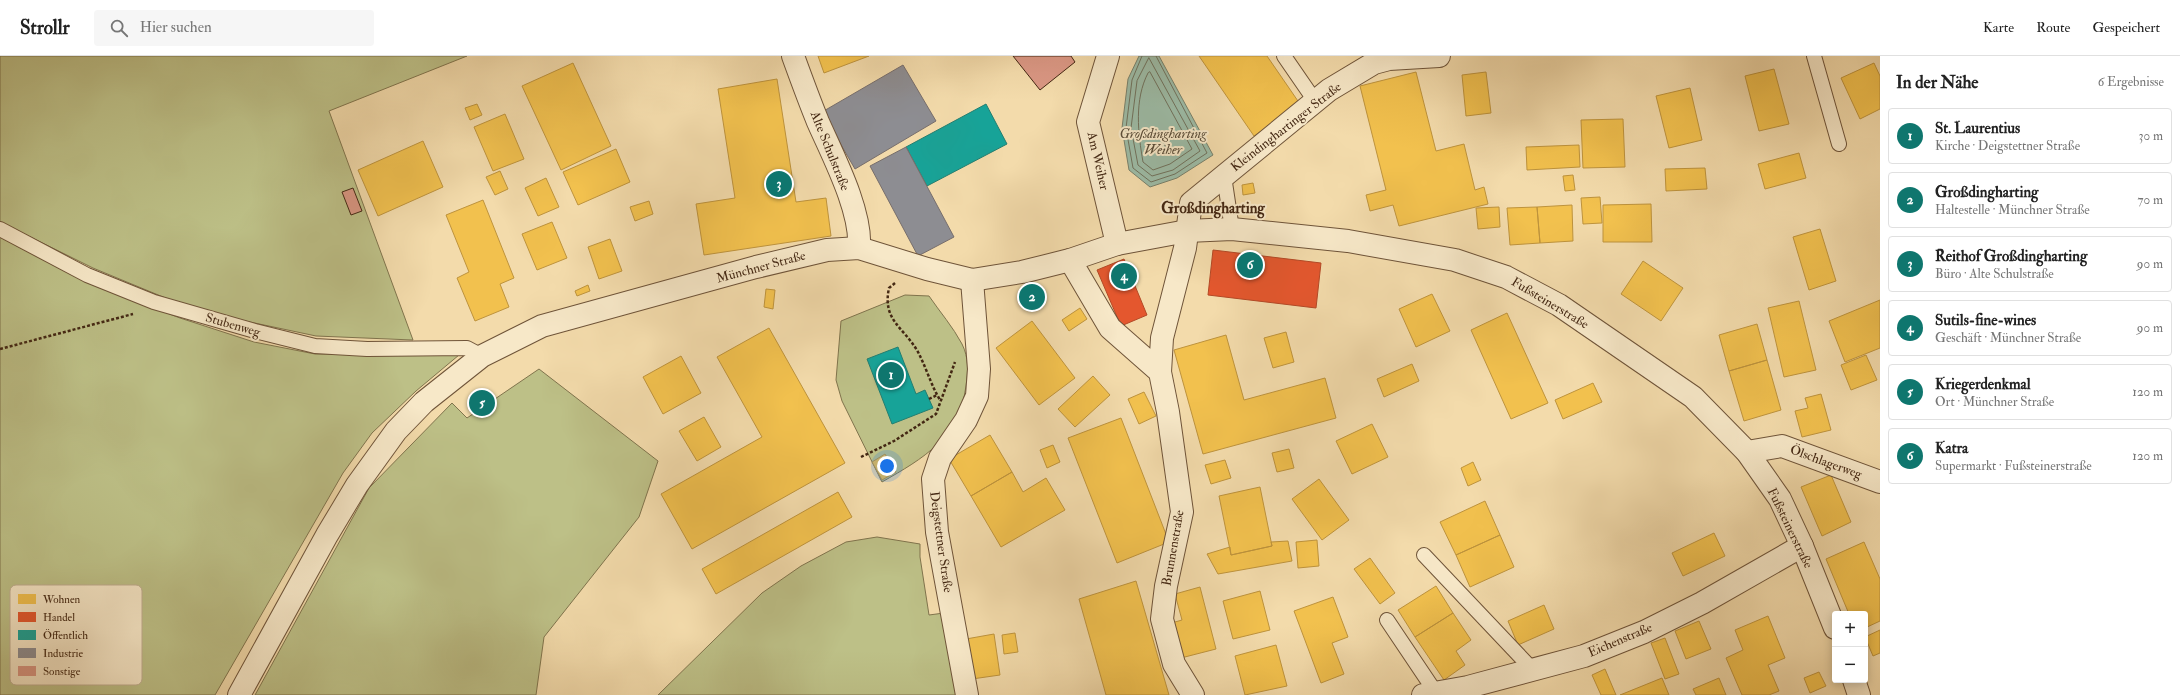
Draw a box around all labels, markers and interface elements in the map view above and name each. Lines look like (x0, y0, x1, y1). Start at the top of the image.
search box (94, 10, 374, 46)
text: Strollr (20, 16, 70, 40)
icon: search (108, 17, 130, 39)
text: Hier suchen (140, 18, 212, 37)
text: Karte (1983, 19, 2014, 36)
text: Route (2036, 19, 2070, 36)
text: Gespeichert (2092, 19, 2160, 36)
text: In der Nähe (1896, 72, 1978, 93)
text: 6 Ergebnisse (2098, 74, 2164, 90)
street label: Kleindinghartinger Straße (1228, 79, 1345, 175)
street label: Alte Schulstraße (806, 108, 853, 194)
text: St. Laurentius (1935, 119, 2020, 138)
water label: Großdingharting Weiher (1120, 125, 1207, 158)
text: 1 (1908, 128, 1912, 144)
text: 30 m (2139, 128, 2163, 144)
street label: Am Weiher (1083, 129, 1112, 192)
text: Kirche · Deigstettner Straße (1935, 138, 2080, 154)
pin: 3 (766, 169, 792, 199)
text: Großdingharting (1935, 183, 2039, 202)
text: 2 (1907, 192, 1913, 208)
text: 70 m (2138, 192, 2163, 208)
district label: Großdingharting (1161, 199, 1265, 219)
text: Haltestelle · Münchner Straße (1935, 202, 2090, 218)
street label: Münchner Straße (715, 247, 808, 287)
text: Reithof Großdingharting (1935, 247, 2087, 266)
pin: 6 (1237, 250, 1263, 280)
text: 3 (1908, 256, 1913, 272)
text: 90 m (2137, 256, 2163, 272)
pin: 4 (1111, 261, 1137, 291)
text: Büro · Alte Schulstraße (1935, 266, 2054, 282)
street label: Fußsteinerstraße (1508, 274, 1592, 333)
pin: 2 (1019, 282, 1045, 312)
street label: Stubenweg (204, 310, 263, 341)
text: Sutils-fine-wines (1935, 311, 2036, 330)
text: 4 (1906, 320, 1914, 336)
text: 90 m (2137, 320, 2163, 336)
text: Geschäft · Münchner Straße (1935, 330, 2081, 346)
pin: 1 (878, 360, 904, 390)
text: Kriegerdenkmal (1935, 375, 2031, 394)
text: 5 (1907, 384, 1913, 400)
text: 120 m (2132, 384, 2163, 400)
pin: 5 (469, 388, 495, 418)
text: Ort · Münchner Straße (1935, 394, 2054, 410)
text: Katra (1935, 439, 1968, 458)
street label: Ölschlagerweg (1788, 442, 1865, 483)
text: 6 (1907, 448, 1913, 464)
text: 120 m (2132, 448, 2163, 464)
your location (877, 456, 897, 476)
text: Supermarkt · Fußsteinerstraße (1935, 458, 2092, 474)
street label: Fußsteinerstraße (1764, 485, 1817, 571)
street label: Deigstettner Straße (926, 490, 956, 594)
street label: Brunnenstraße (1158, 508, 1188, 587)
legend (10, 585, 142, 685)
text: Wohnen (42, 593, 80, 606)
text: Handel (43, 611, 75, 624)
map controls (1832, 611, 1868, 683)
button: + (1832, 611, 1868, 647)
street label: Eichenstraße (1585, 619, 1655, 661)
text: Öffentlich (43, 629, 88, 642)
text: Industrie (43, 647, 84, 660)
button: − (1832, 647, 1868, 683)
text: Sonstige (43, 665, 81, 678)

